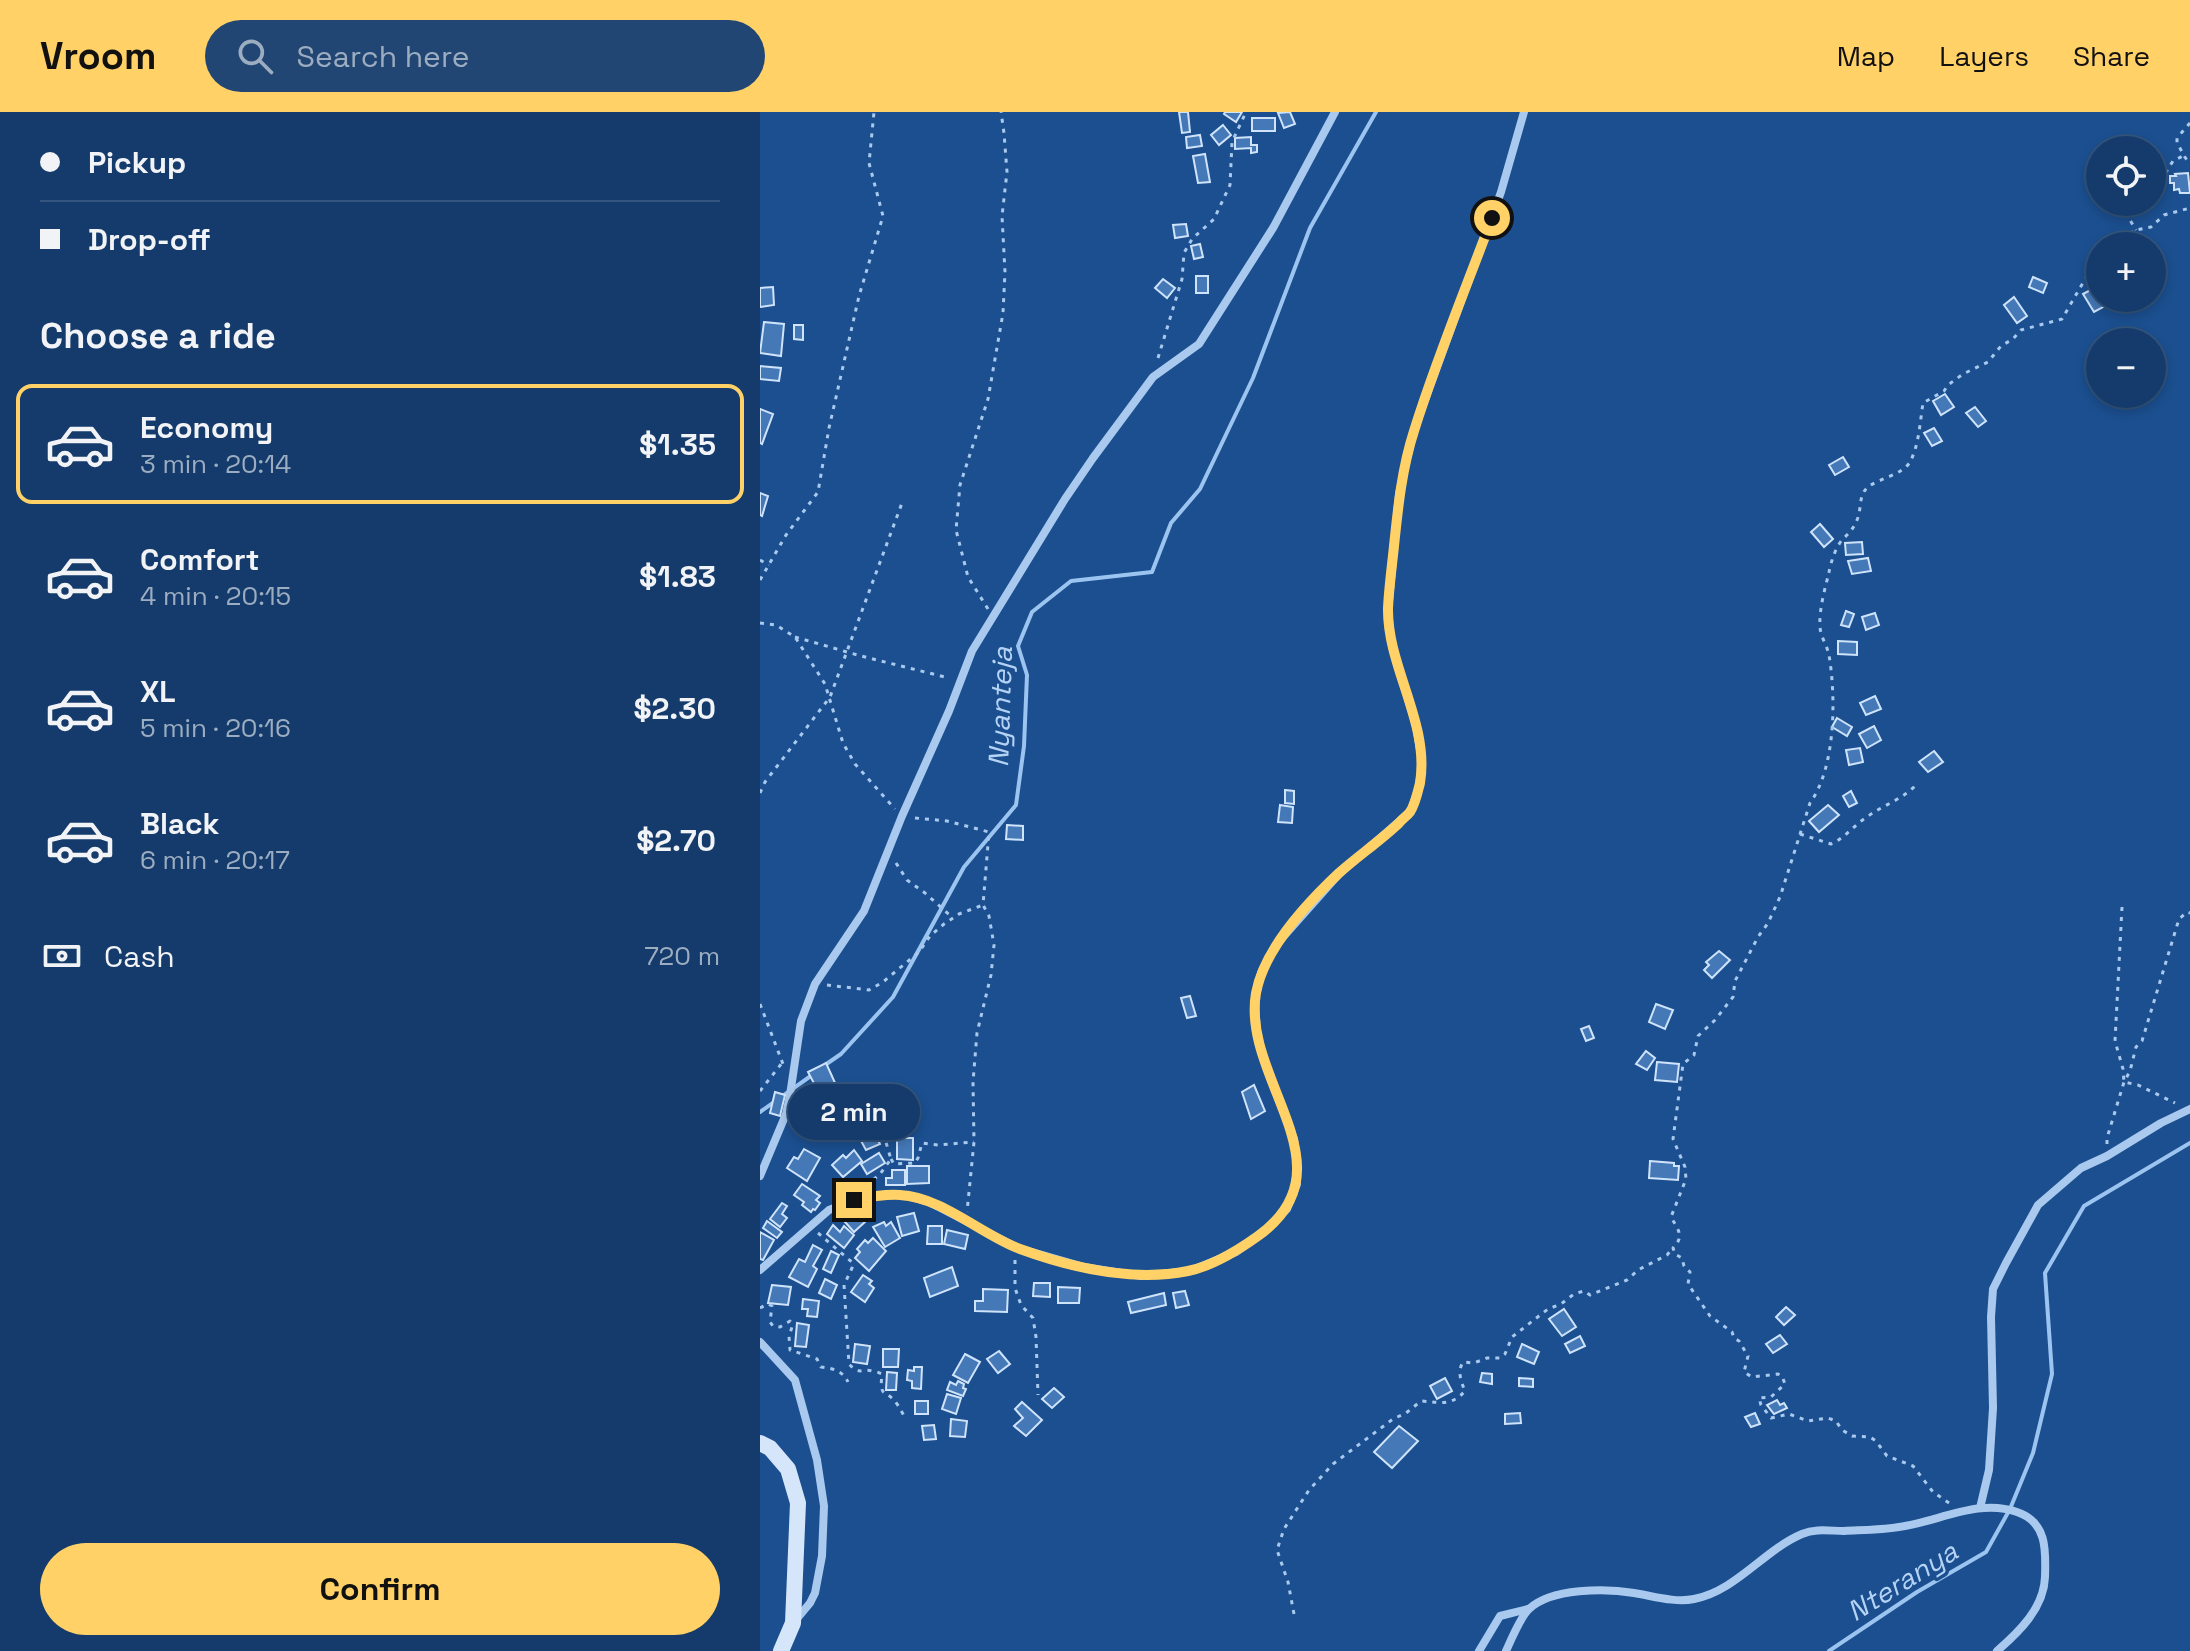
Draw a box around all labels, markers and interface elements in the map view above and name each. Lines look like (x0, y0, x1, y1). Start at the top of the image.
search box (205, 20, 765, 92)
text: Vroom (40, 32, 157, 80)
icon: search (233, 34, 277, 78)
text: Search here (297, 37, 469, 76)
text: Map (1837, 38, 1895, 74)
text: Layers (1939, 38, 2029, 74)
text: Share (2073, 38, 2150, 74)
map controls (2086, 136, 2166, 408)
button: locate (2086, 136, 2166, 216)
text: Pickup (88, 143, 186, 182)
route start (1474, 200, 1510, 236)
text: Drop-off (88, 220, 211, 259)
button: + (2086, 232, 2166, 312)
text: Choose a ride (40, 313, 276, 359)
button: − (2086, 328, 2166, 408)
icon: car (44, 408, 116, 480)
text: Economy (140, 408, 273, 447)
text: $1.35 (639, 425, 716, 464)
text: 3 min · 20:14 (140, 447, 291, 481)
icon: car (44, 540, 116, 612)
text: Comfort (140, 540, 259, 579)
text: $1.83 (639, 557, 716, 596)
text: 4 min · 20:15 (140, 579, 291, 613)
water label: Nyanteja (980, 645, 1020, 768)
icon: car (44, 672, 116, 744)
text: XL (140, 672, 176, 711)
text: $2.30 (633, 689, 716, 728)
text: 5 min · 20:16 (140, 711, 291, 745)
icon: car (44, 804, 116, 876)
text: Black (140, 804, 219, 843)
text: $2.70 (636, 821, 716, 860)
text: 6 min · 20:17 (140, 843, 290, 877)
icon: cash (40, 934, 84, 978)
text: Cash (104, 937, 175, 976)
text: 720 m (644, 939, 720, 973)
callout: 2 min (788, 1084, 920, 1140)
text: 2 min (820, 1095, 888, 1129)
route end (836, 1182, 872, 1218)
water label: Nteranya (1840, 1532, 1965, 1629)
button: Confirm (40, 1543, 720, 1635)

